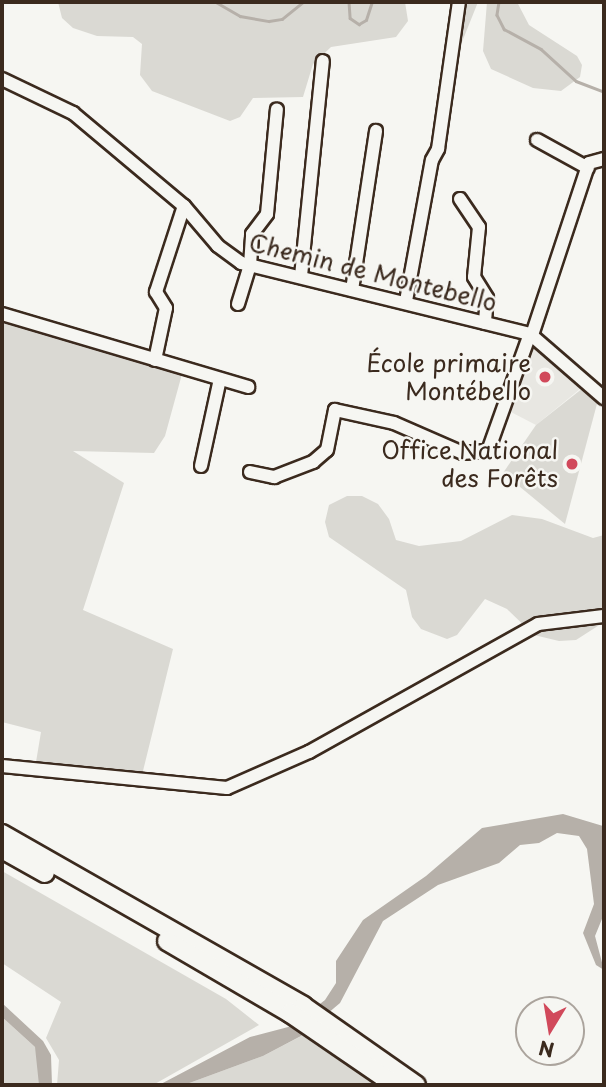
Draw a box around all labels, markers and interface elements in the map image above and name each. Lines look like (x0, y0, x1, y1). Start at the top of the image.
street label: Chemin de Montebello (246, 227, 500, 317)
place label: École primaire Montébello (365, 349, 531, 405)
marker: École primaire Montébello (537, 369, 553, 385)
place label: Office National des Forêts (382, 436, 558, 492)
marker: Office National des Forêts (564, 456, 580, 472)
north arrow (515, 996, 585, 1066)
text: N (536, 1034, 556, 1065)

